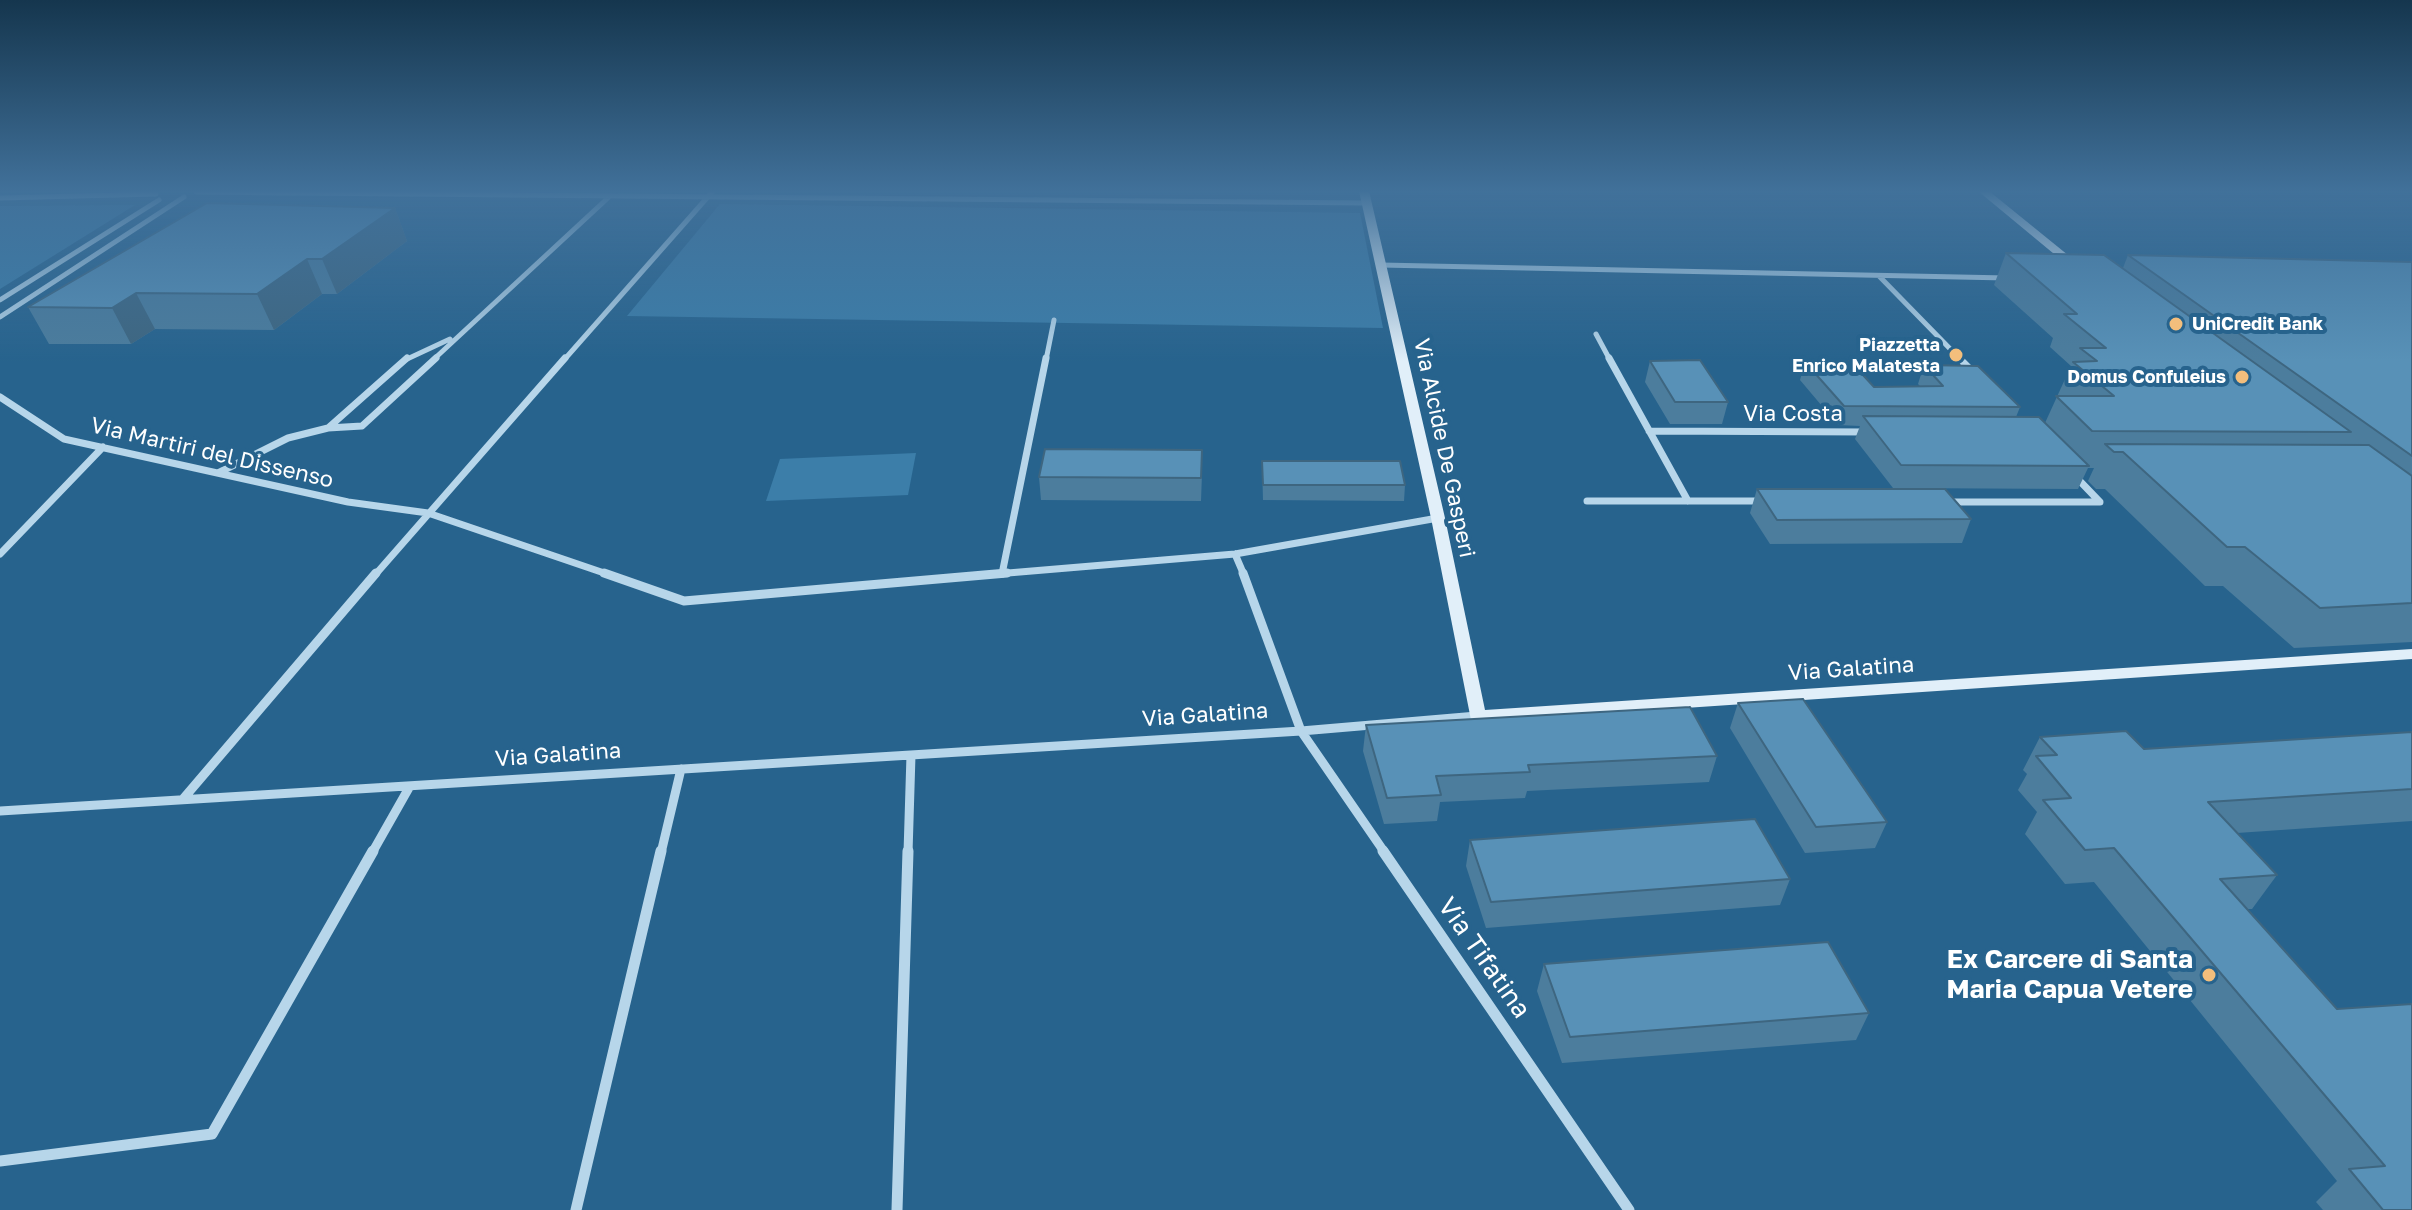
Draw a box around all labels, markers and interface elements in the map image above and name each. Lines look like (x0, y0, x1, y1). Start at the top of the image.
place label: UniCredit Bank (2192, 313, 2323, 335)
marker: UniCredit Bank (2167, 315, 2185, 333)
place label: Piazzetta Enrico Malatesta (1792, 334, 1940, 376)
street label: Via Alcide De Gasperi (1408, 336, 1480, 560)
marker: Piazzetta Enrico Malatesta (1947, 346, 1965, 364)
place label: Domus Confuleius (2067, 366, 2226, 388)
marker: Domus Confuleius (2233, 368, 2251, 386)
street label: Via Costa (1743, 401, 1843, 427)
street label: Via Martiri del Dissenso (88, 412, 336, 494)
street label: Via Galatina (1787, 651, 1915, 687)
street label: Via Galatina (1141, 697, 1269, 733)
street label: Via Galatina (494, 737, 622, 773)
street label: Via Tifatina (1431, 892, 1537, 1024)
place label: Ex Carcere di Santa Maria Capua Vetere (1946, 944, 2193, 1006)
marker: Ex Carcere di Santa Maria Capua Vetere (2200, 966, 2218, 984)

